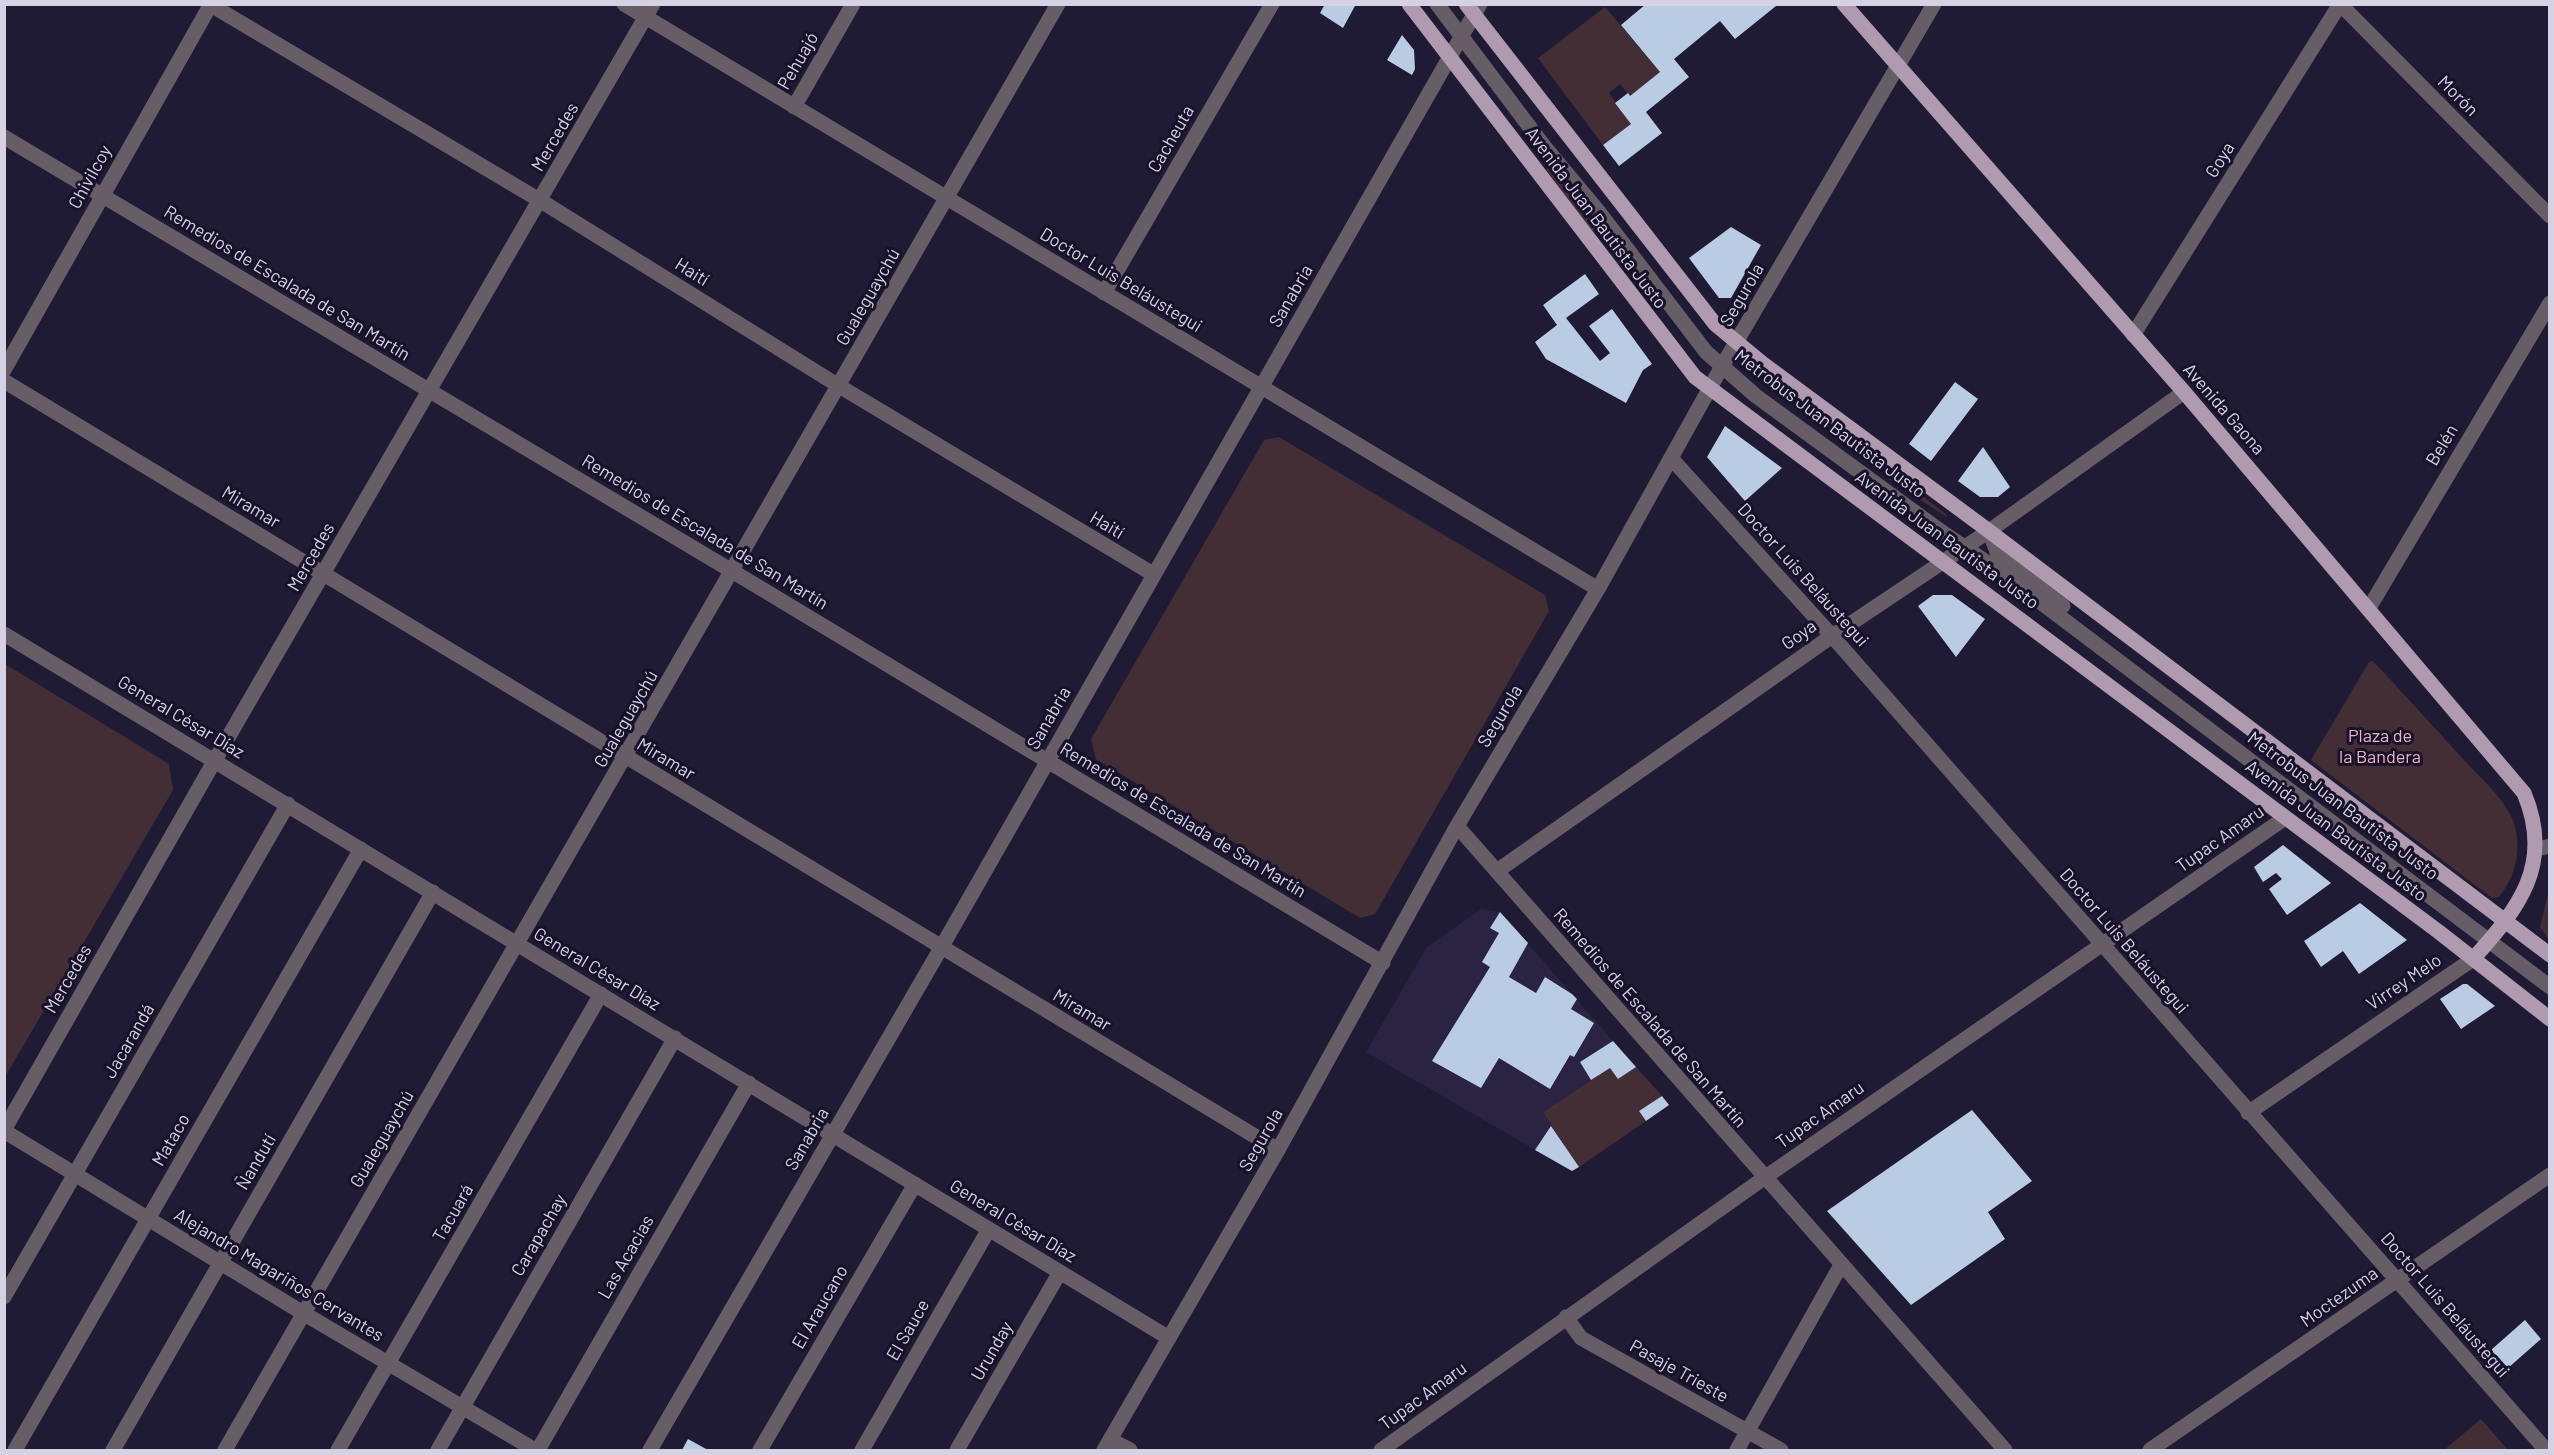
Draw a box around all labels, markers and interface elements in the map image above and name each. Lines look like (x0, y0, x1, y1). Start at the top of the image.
street label: Pehuajó (773, 29, 823, 93)
street label: Morón (2433, 71, 2483, 121)
street label: Mercedes (527, 99, 583, 175)
street label: Cacheuta (1143, 102, 1199, 176)
street label: Avenida Juan Bautista Justo (1521, 123, 1671, 313)
street label: Goya (2201, 138, 2239, 182)
street label: Chivilcoy (64, 141, 116, 213)
street label: Remedios de Escalada de San Martín (160, 201, 414, 365)
street label: Doctor Luis Beláustegui (1036, 223, 1206, 337)
street label: Gualeguaychú (831, 245, 905, 349)
street label: Haití (671, 253, 713, 291)
street label: Segurola (1715, 260, 1769, 330)
street label: Sanabria (1264, 261, 1318, 331)
street label: Metrobus Juan Bautista Justo (1730, 345, 1930, 503)
street label: Avenida Gaona (2178, 359, 2270, 459)
street label: Belén (2421, 420, 2463, 470)
street label: Remedios de Escalada de San Martín (578, 450, 832, 614)
street label: Avenida Juan Bautista Justo (1851, 466, 2043, 614)
street label: Miramar (218, 481, 284, 533)
street label: Doctor Luis Beláustegui (1733, 499, 1873, 651)
street label: Haití (1086, 506, 1128, 544)
street label: Mercedes (283, 519, 339, 595)
street label: Goya (1777, 615, 1821, 655)
street label: Gualeguaychú (589, 667, 663, 771)
street label: General César Díaz (114, 671, 248, 763)
street label: Segurola (1473, 681, 1527, 751)
street label: Sanabria (1022, 683, 1076, 753)
park label: Plaza de la Bandera (2339, 725, 2421, 768)
street label: Metrobus Juan Bautista Justo (2243, 727, 2443, 885)
street label: Miramar (633, 733, 699, 785)
street label: Remedios de Escalada de San Martín (1056, 738, 1310, 902)
street label: Avenida Juan Bautista Justo (2241, 756, 2431, 906)
street label: Tupac Amaru (2172, 801, 2268, 877)
street label: Doctor Luis Beláustegui (2055, 864, 2193, 1018)
street label: Remedios de Escalada de San Martín (1549, 904, 1751, 1132)
street label: General César Díaz (530, 923, 664, 1015)
street label: Mercedes (40, 941, 96, 1017)
street label: Virrey Melo (2362, 949, 2446, 1015)
street label: Miramar (1049, 984, 1115, 1036)
street label: Jacarandá (99, 1000, 159, 1082)
street label: Tupac Amaru (1772, 1077, 1868, 1153)
street label: Gualeguaychú (345, 1087, 419, 1191)
street label: Sanabria (780, 1104, 834, 1174)
street label: Segurola (1234, 1105, 1288, 1175)
street label: Mataco (147, 1110, 195, 1170)
street label: Ñandutí (231, 1130, 281, 1194)
street label: General César Díaz (946, 1175, 1080, 1267)
street label: Tacuará (428, 1180, 478, 1246)
street label: Carapachay (507, 1190, 571, 1280)
street label: Alejandro Magariños Cervantes (170, 1204, 388, 1346)
street label: Las Acacias (593, 1211, 659, 1303)
street label: Doctor Luis Beláustegui (2376, 1228, 2514, 1382)
street label: El Araucano (787, 1261, 853, 1353)
street label: Moctezuma (2296, 1262, 2382, 1332)
street label: El Sauce (882, 1296, 934, 1364)
street label: Urunday (966, 1318, 1018, 1384)
street label: Pasaje Trieste (1626, 1335, 1732, 1407)
street label: Tupac Amaru (1375, 1357, 1471, 1435)

